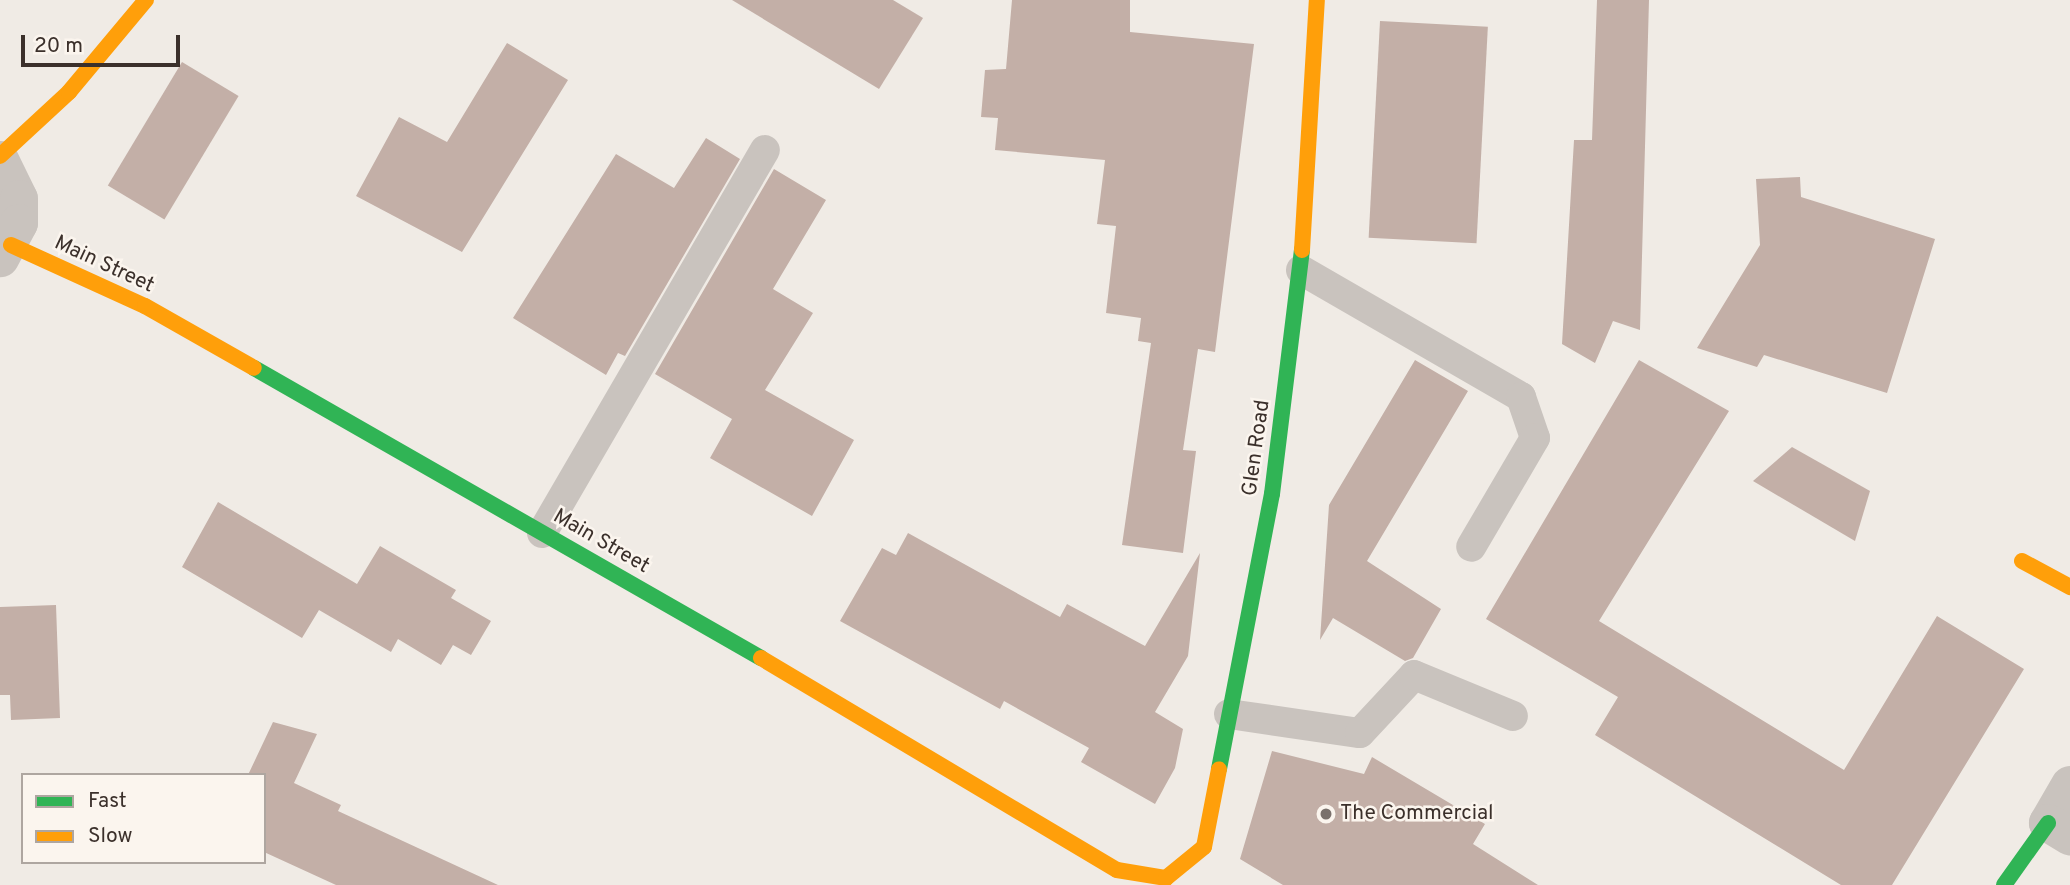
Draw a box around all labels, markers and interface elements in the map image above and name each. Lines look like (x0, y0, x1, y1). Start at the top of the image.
scale bar (24, 21, 184, 65)
text: 20 m (34, 33, 83, 60)
street label: Main Street (50, 231, 158, 299)
street label: Glen Road (1238, 398, 1276, 498)
street label: Main Street (548, 504, 654, 580)
legend (21, 773, 266, 864)
text: Fast (88, 788, 127, 815)
place label: The Commercial (1340, 801, 1494, 827)
marker: The Commercial (1318, 806, 1334, 822)
text: Slow (88, 823, 133, 850)

